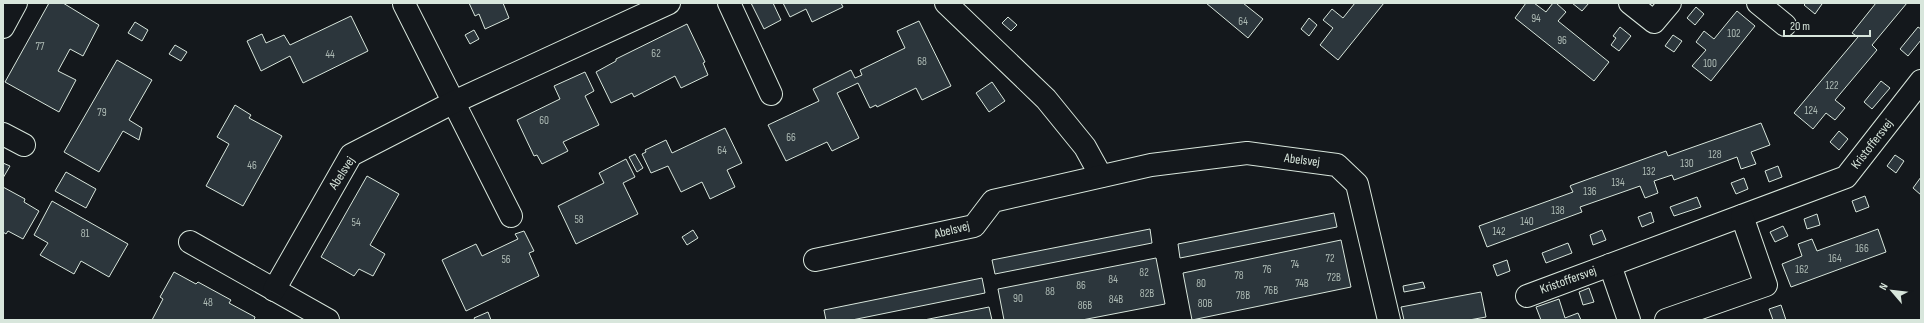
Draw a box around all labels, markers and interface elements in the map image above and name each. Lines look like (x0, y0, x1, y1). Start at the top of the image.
house number: 94 (1531, 12, 1541, 25)
scale bar (1784, 12, 1870, 38)
house number: 64 (1238, 15, 1248, 28)
text: 20 m (1790, 19, 1810, 34)
house number: 102 (1727, 27, 1741, 40)
house number: 96 (1557, 34, 1567, 47)
house number: 77 (36, 40, 45, 53)
house number: 62 (651, 47, 661, 60)
house number: 44 (325, 48, 335, 61)
house number: 68 (917, 55, 927, 68)
house number: 100 (1703, 57, 1717, 70)
house number: 122 (1825, 79, 1839, 92)
house number: 124 (1804, 104, 1818, 117)
house number: 79 (97, 106, 107, 119)
house number: 60 (539, 114, 549, 127)
street label: Kristoffersvej (1848, 116, 1896, 172)
house number: 66 (786, 131, 796, 144)
house number: 64 (717, 144, 727, 157)
house number: 128 (1708, 148, 1722, 161)
street label: Abelsvej (1282, 150, 1321, 170)
street label: Abelsvej (325, 154, 358, 193)
house number: 130 (1680, 157, 1694, 170)
house number: 46 (247, 159, 257, 172)
house number: 132 (1642, 165, 1656, 178)
house number: 134 (1611, 176, 1625, 189)
house number: 136 (1583, 185, 1597, 198)
house number: 138 (1551, 204, 1565, 217)
house number: 58 (574, 213, 584, 226)
house number: 140 (1520, 215, 1534, 228)
house number: 54 (351, 216, 361, 229)
street label: Abelsvej (932, 218, 971, 242)
house number: 142 (1492, 225, 1506, 238)
house number: 81 (81, 227, 89, 240)
house number: 166 (1855, 242, 1869, 255)
house number: 72 (1326, 252, 1335, 265)
house number: 164 (1828, 252, 1842, 265)
house number: 56 (501, 253, 511, 266)
house number: 74 (1291, 258, 1300, 271)
street label: Kristoffersvej (1538, 262, 1598, 298)
house number: 76 (1262, 263, 1272, 276)
house number: 162 (1795, 263, 1809, 276)
house number: 82 (1139, 266, 1149, 279)
house number: 78 (1234, 269, 1244, 282)
house number: 72B (1327, 271, 1341, 284)
north arrow (1872, 271, 1912, 311)
house number: 84 (1108, 273, 1118, 286)
house number: 80 (1196, 277, 1206, 290)
house number: 74B (1295, 277, 1309, 290)
house number: 86 (1076, 279, 1086, 292)
text: N (1876, 281, 1891, 292)
house number: 76B (1264, 284, 1278, 297)
house number: 88 (1045, 285, 1055, 298)
house number: 82B (1140, 287, 1154, 300)
house number: 78B (1236, 289, 1250, 302)
house number: 90 (1013, 292, 1023, 305)
house number: 84B (1109, 293, 1123, 306)
house number: 48 (203, 296, 213, 309)
house number: 80B (1198, 297, 1212, 310)
house number: 86B (1078, 299, 1092, 312)

